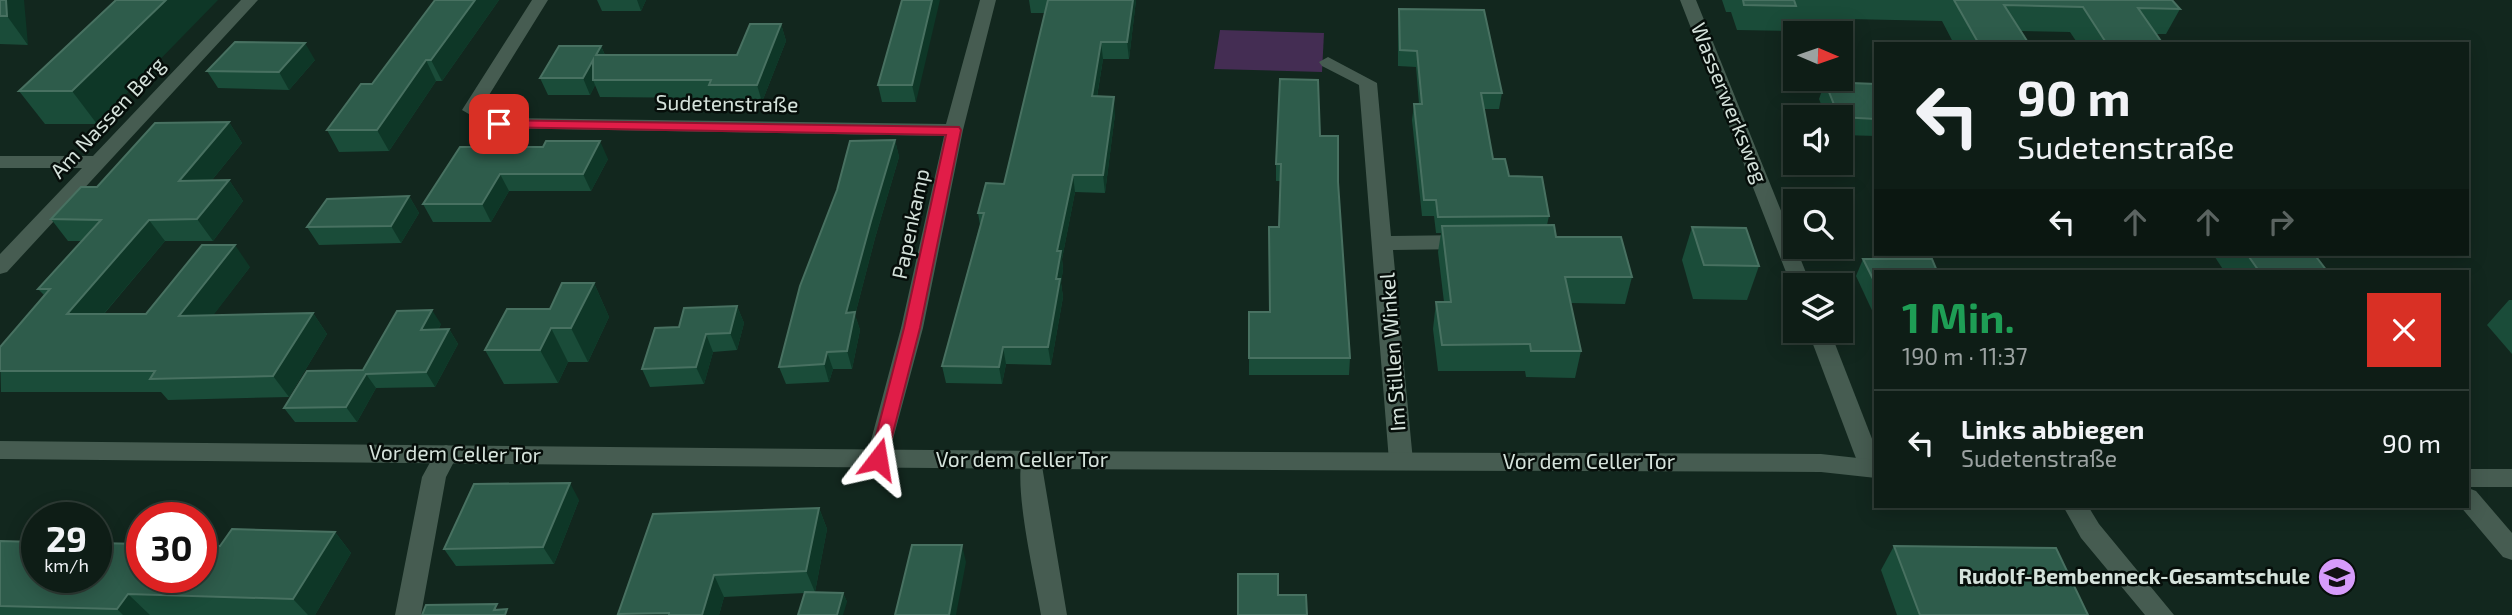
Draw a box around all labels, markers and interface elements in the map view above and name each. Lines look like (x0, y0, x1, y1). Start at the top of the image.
street label: Wasserwerksweg (1687, 19, 1774, 187)
north arrow (1783, 21, 1853, 91)
map controls (1783, 21, 1853, 343)
street label: Am Nassen Berg (44, 51, 170, 183)
text: 90 m (2017, 67, 2131, 126)
icon: left (1902, 70, 1993, 161)
street label: Sudetenstraße (656, 89, 799, 116)
pin (469, 94, 529, 154)
icon: arrive (480, 105, 518, 143)
button: sound (1783, 105, 1853, 175)
text: Sudetenstraße (2017, 127, 2234, 165)
street label: Papenkamp (886, 166, 933, 281)
button: search (1783, 189, 1853, 259)
icon: left (2043, 203, 2081, 241)
icon: ahead (2116, 203, 2154, 241)
icon: ahead (2189, 203, 2227, 241)
icon: right (2262, 203, 2300, 241)
street label: Im Stillen Winkel (1373, 271, 1410, 432)
button: layers (1783, 273, 1853, 343)
text: 1 Min. (1902, 291, 2015, 341)
button: close (2367, 293, 2441, 367)
text: 190 m · 11:37 (1902, 342, 2027, 370)
text: Links abbiegen (1961, 413, 2145, 444)
position arrow (841, 422, 915, 496)
icon: left (1902, 424, 1940, 462)
text: 90 m (2382, 427, 2441, 458)
street label: Vor dem Celler Tor (369, 438, 542, 467)
text: Sudetenstraße (1961, 444, 2117, 472)
street label: Vor dem Celler Tor (936, 446, 1109, 471)
street label: Vor dem Celler Tor (1503, 448, 1676, 473)
speed limit sign: 30 (126, 502, 217, 593)
text: 29 (46, 517, 87, 559)
text: km/h (44, 554, 89, 576)
school or university icon: Rudolf-Bembenneck-Gesamtschule (2316, 556, 2358, 598)
place label: Rudolf-Bembenneck-Gesamtschule (1958, 563, 2310, 588)

